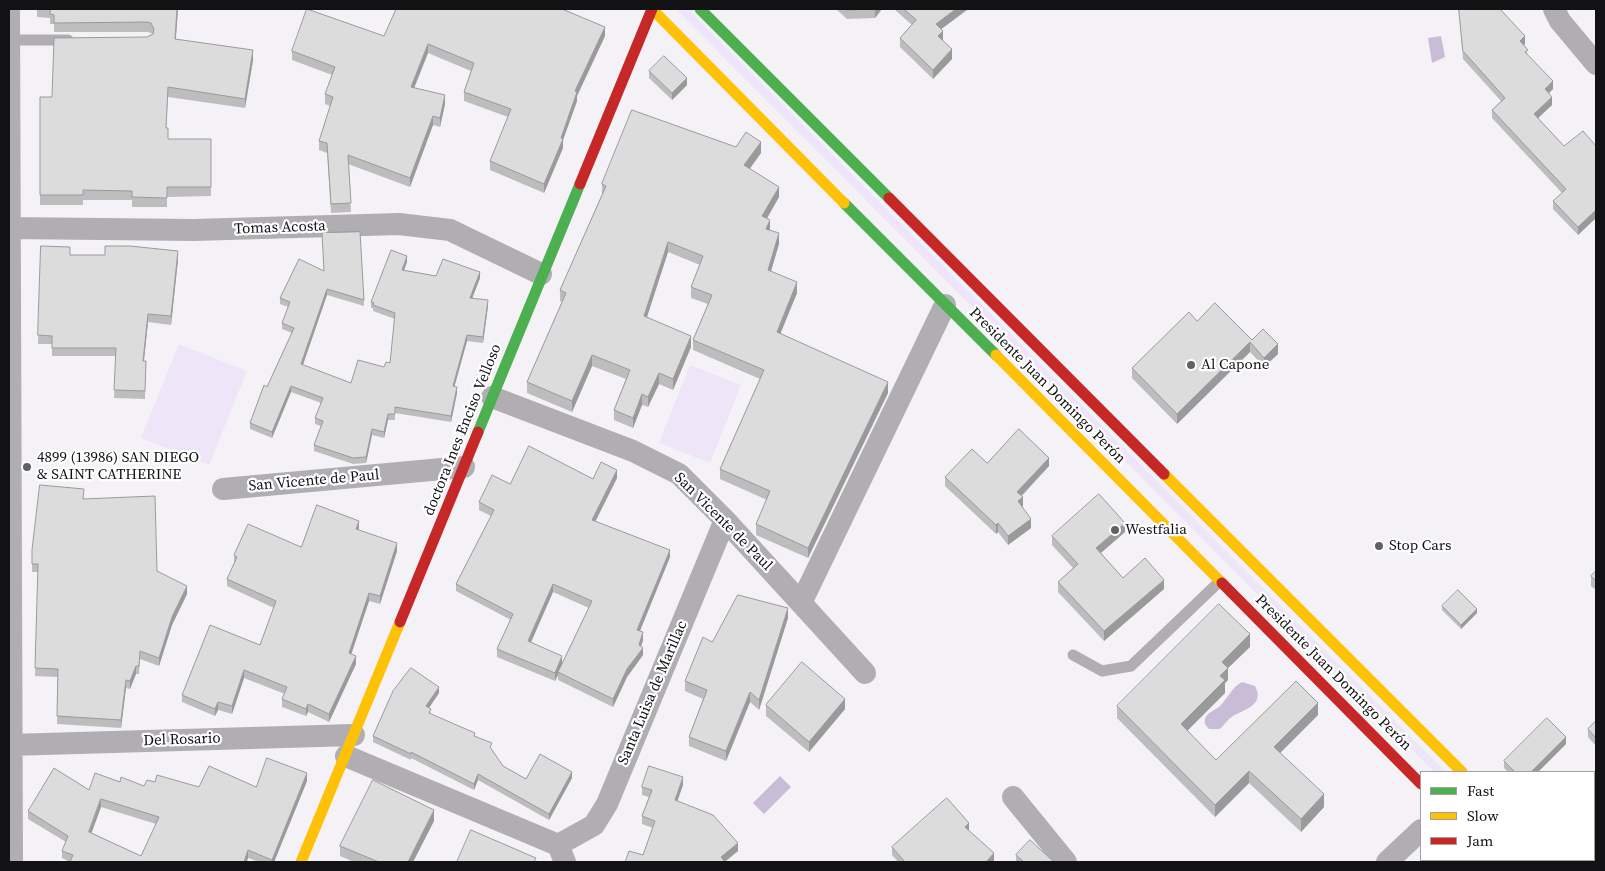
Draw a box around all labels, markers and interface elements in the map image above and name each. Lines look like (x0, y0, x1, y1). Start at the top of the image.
street label: Tomas Acosta (234, 217, 326, 239)
street label: Presidente Juan Domingo Perón (965, 304, 1129, 468)
street label: doctora Ines Enciso Velloso (420, 342, 506, 518)
place label: Al Capone (1201, 356, 1269, 374)
marker: Al Capone (1185, 359, 1197, 371)
place label: 4899 (13986) SAN DIEGO & SAINT CATHERINE (37, 449, 199, 484)
marker: 4899 (13986) SAN DIEGO & SAINT CATHERINE (21, 461, 33, 473)
street label: San Vicente de Paul (248, 466, 380, 496)
street label: San Vicente de Paul (670, 469, 776, 575)
place label: Westfalia (1125, 521, 1187, 539)
marker: Westfalia (1109, 524, 1121, 536)
place label: Stop Cars (1389, 537, 1451, 555)
marker: Stop Cars (1373, 540, 1385, 552)
street label: Presidente Juan Domingo Perón (1251, 591, 1415, 755)
street label: Santa Luisa de Marillac (614, 618, 692, 768)
street label: Del Rosario (143, 730, 221, 750)
legend (1420, 771, 1595, 861)
text: Fast (1467, 780, 1494, 801)
text: Slow (1467, 805, 1499, 826)
text: Jam (1467, 830, 1493, 851)

